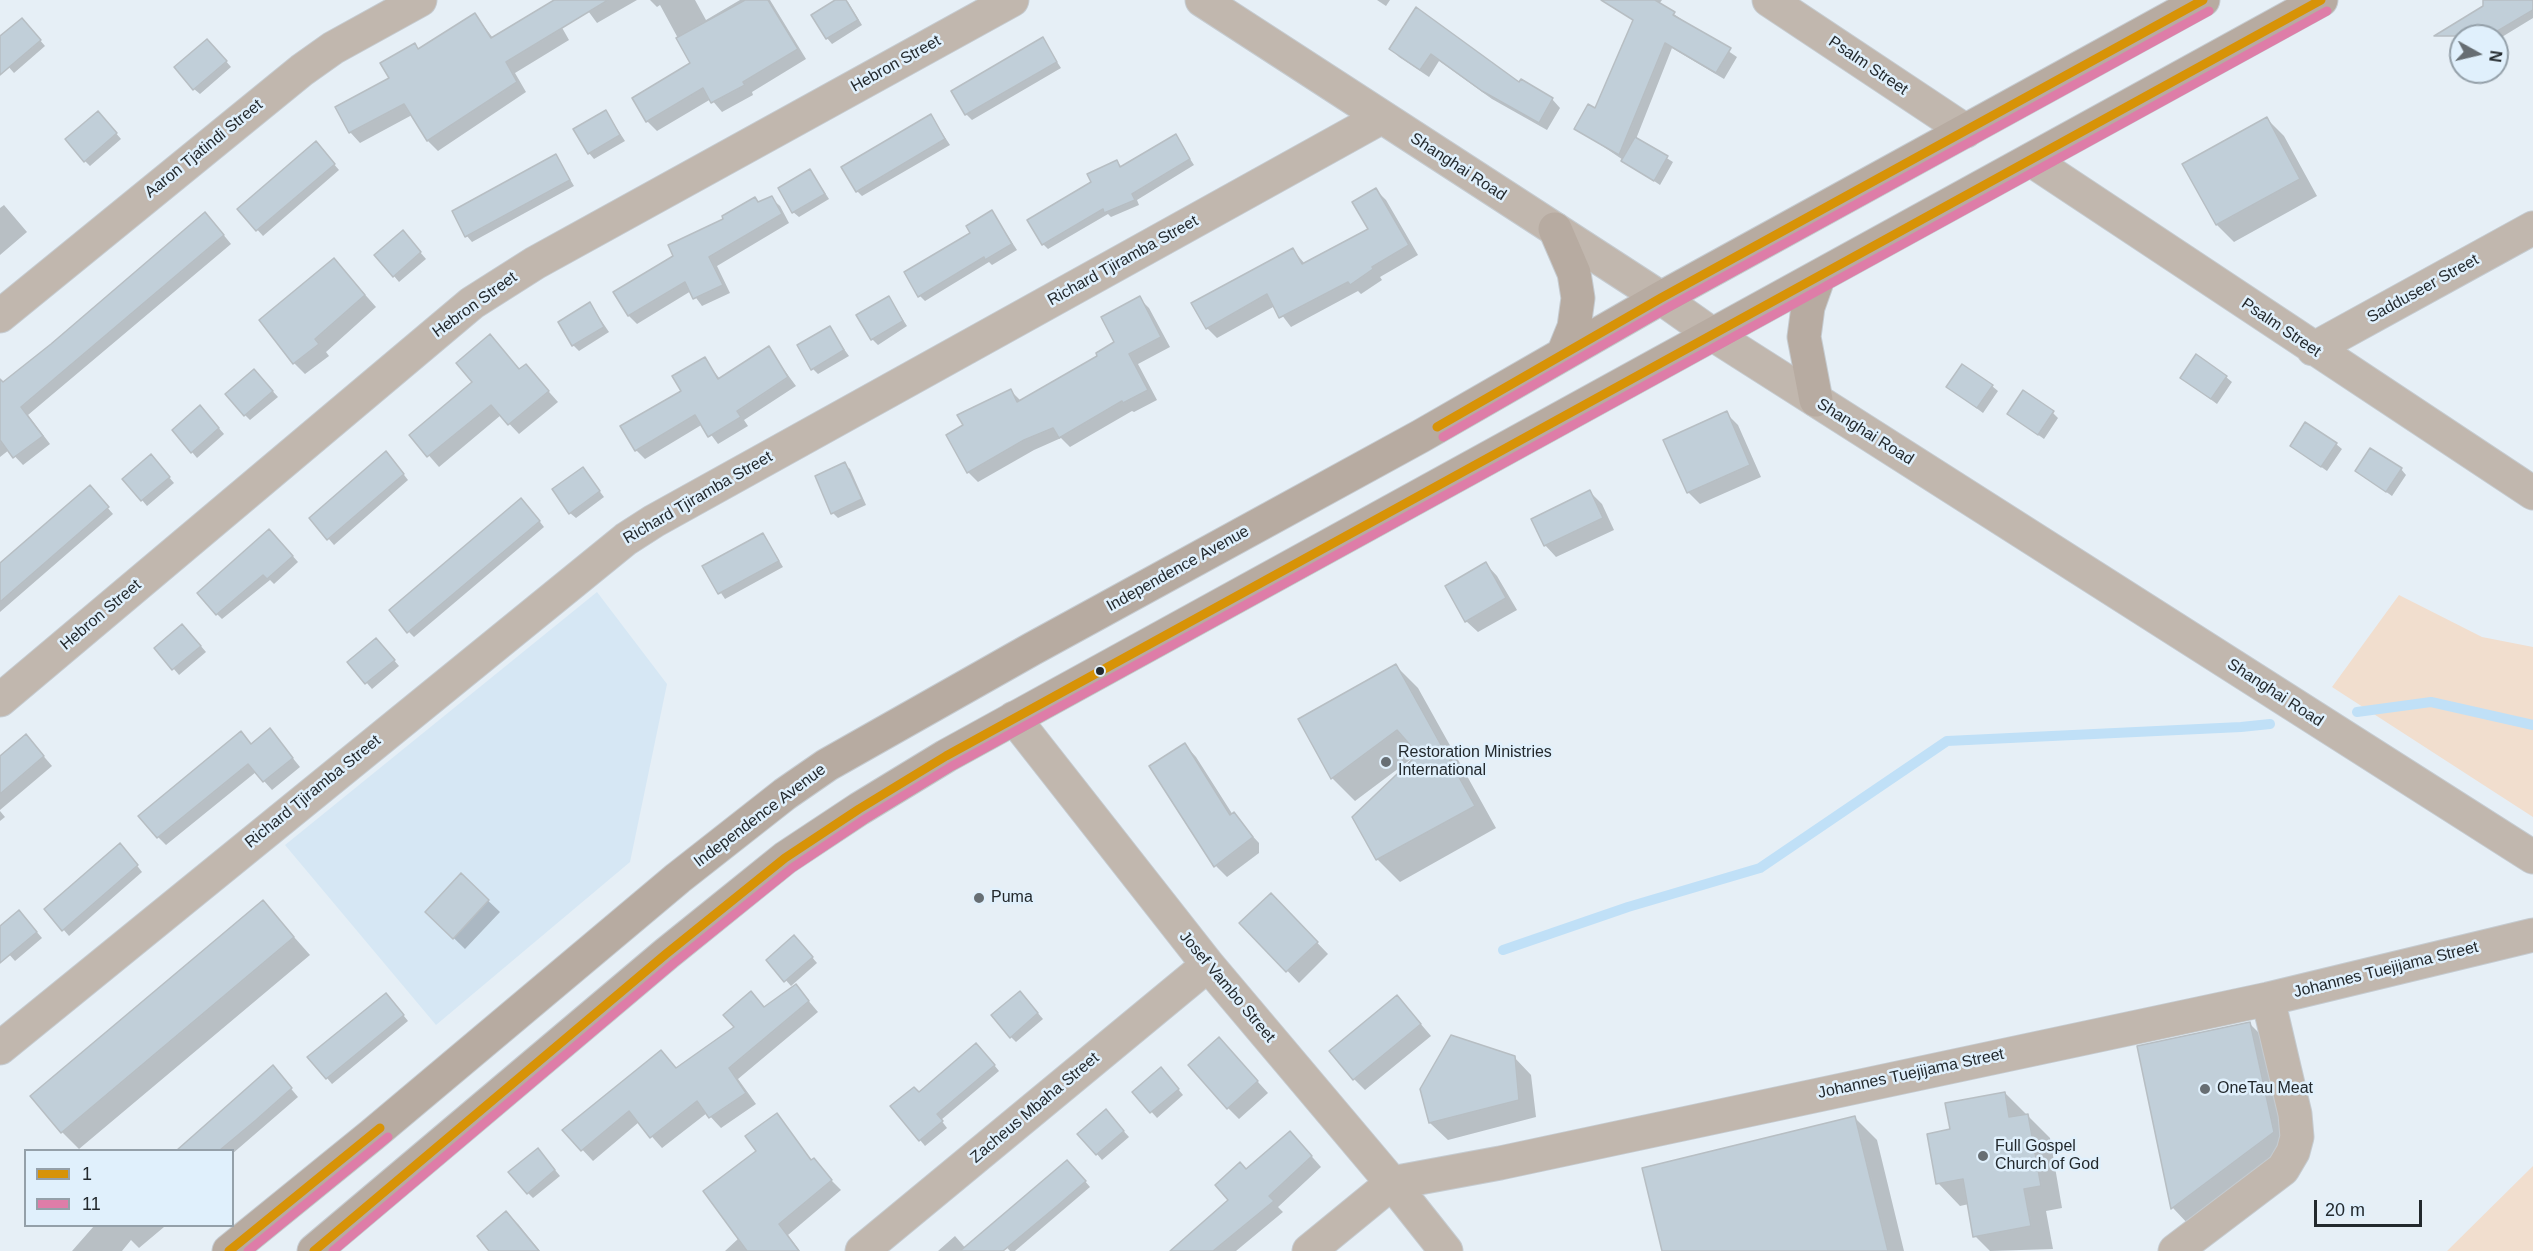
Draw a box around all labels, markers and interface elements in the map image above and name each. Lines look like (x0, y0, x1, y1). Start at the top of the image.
north arrow (2449, 24, 2509, 84)
street label: Hebron Street (848, 31, 944, 97)
street label: Psalm Street (1825, 32, 1911, 100)
text: N (2486, 49, 2505, 63)
street label: Aaron Tjatindi Street (141, 96, 267, 202)
street label: Shanghai Road (1407, 129, 1509, 205)
street label: Richard Tjiramba Street (1044, 212, 1202, 310)
street label: Sadduseer Street (2364, 250, 2482, 328)
street label: Hebron Street (429, 268, 521, 342)
street label: Psalm Street (2238, 294, 2324, 362)
street label: Shanghai Road (1813, 395, 1917, 469)
street label: Richard Tjiramba Street (620, 447, 776, 549)
street label: Independence Avenue (1103, 522, 1253, 616)
street label: Hebron Street (57, 576, 145, 654)
street label: Shanghai Road (2224, 655, 2326, 731)
unlabelled marker (1094, 665, 1106, 677)
street label: Richard Tjiramba Street (241, 731, 385, 853)
place label: Restoration Ministries International (1398, 743, 1552, 781)
marker: Restoration Ministries International (1379, 755, 1393, 769)
street label: Independence Avenue (690, 760, 830, 872)
place label: Puma (991, 888, 1033, 908)
marker: Puma (972, 891, 986, 905)
street label: Josef Vambo Street (1175, 927, 1279, 1047)
street label: Johannes Tuejijama Street (2292, 938, 2480, 1002)
street label: Johannes Tuejijama Street (1816, 1045, 2006, 1103)
street label: Zacheus Mbaha Street (967, 1049, 1103, 1167)
place label: OneTau Meat (2217, 1079, 2313, 1099)
marker: OneTau Meat (2198, 1082, 2212, 1096)
place label: Full Gospel Church of God (1995, 1137, 2099, 1175)
legend (24, 1149, 234, 1227)
marker: Full Gospel Church of God (1976, 1149, 1990, 1163)
text: 1 (82, 1164, 92, 1184)
scale bar (2317, 1188, 2425, 1226)
text: 11 (82, 1194, 101, 1214)
text: 20 m (2325, 1200, 2365, 1220)

